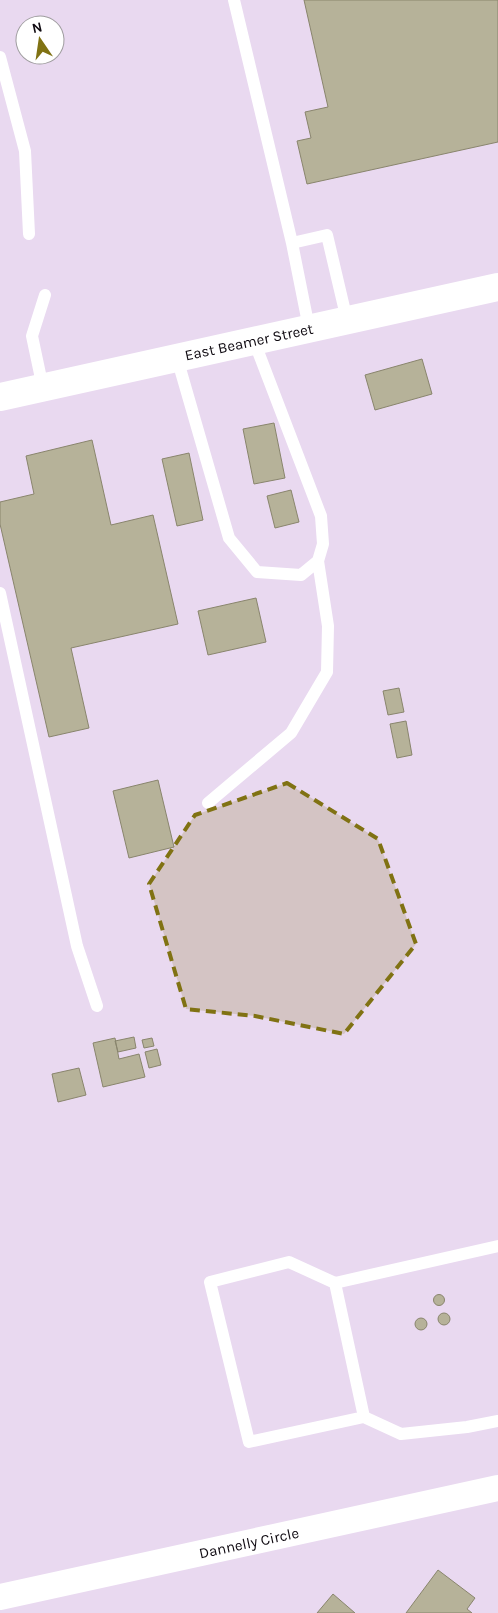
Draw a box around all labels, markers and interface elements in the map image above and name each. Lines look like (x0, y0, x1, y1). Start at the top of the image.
north arrow (15, 15, 65, 65)
text: N (30, 18, 44, 37)
street label: East Beamer Street (183, 320, 315, 364)
street label: Dannelly Circle (197, 1524, 301, 1562)

